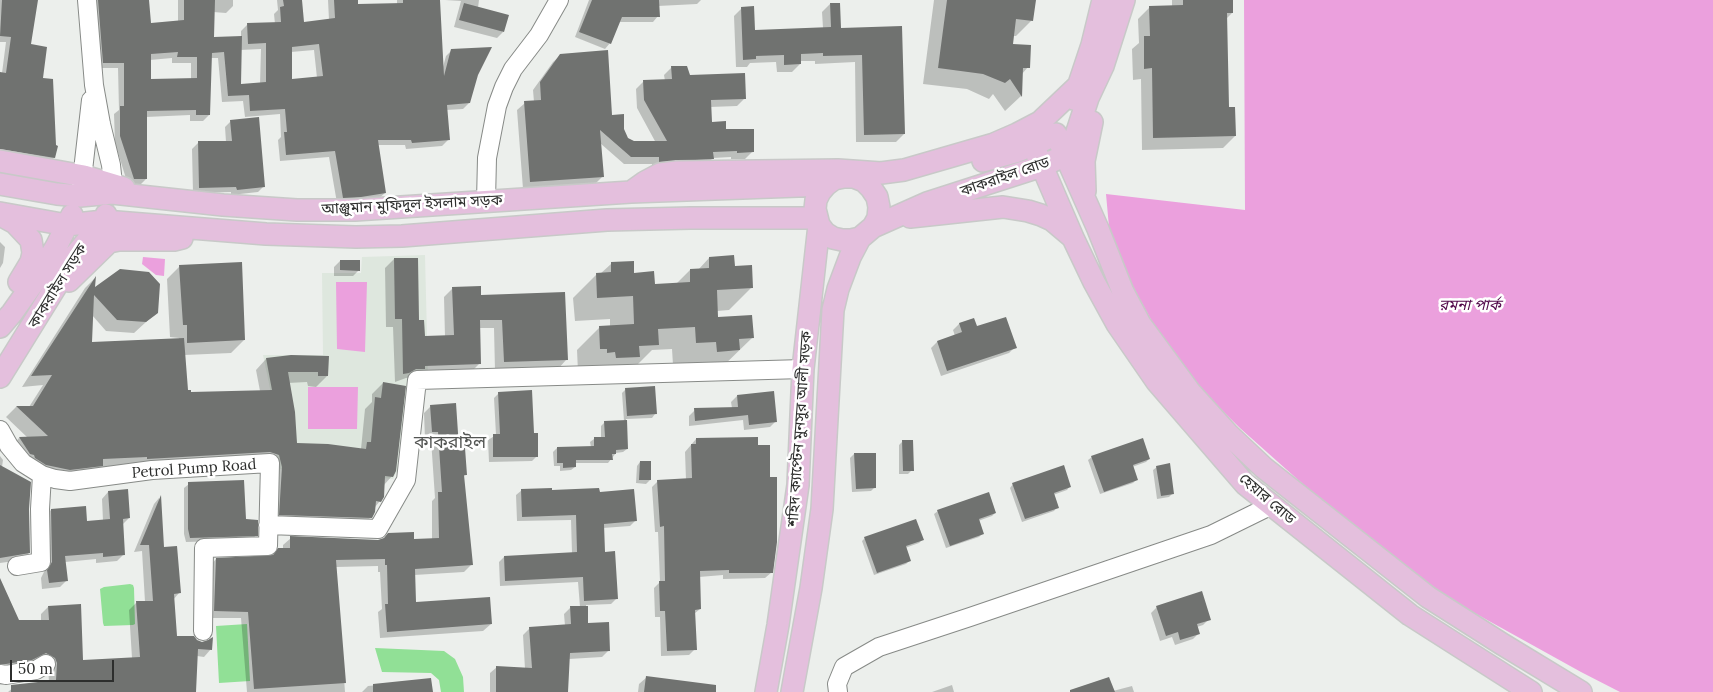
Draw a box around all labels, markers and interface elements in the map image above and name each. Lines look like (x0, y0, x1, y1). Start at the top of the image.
street label: কাকরাইল রোড (958, 153, 1052, 201)
street label: আঞ্জুমান মুফিদুল ইসলাম সড়ক (321, 191, 503, 219)
street label: কাকরাইল সড়ক (25, 240, 91, 332)
park label: রমনা পার্ক (1439, 297, 1501, 315)
street label: শহিদ ক্যাপ্টেন মুনসুর আলী সড়ক (784, 331, 816, 527)
district label: কাকরাইল (414, 432, 486, 454)
street label: Petrol Pump Road (131, 456, 257, 482)
street label: হেয়ার রোড (1235, 470, 1299, 528)
scale bar (12, 650, 116, 682)
text: 50 m (18, 659, 53, 678)

